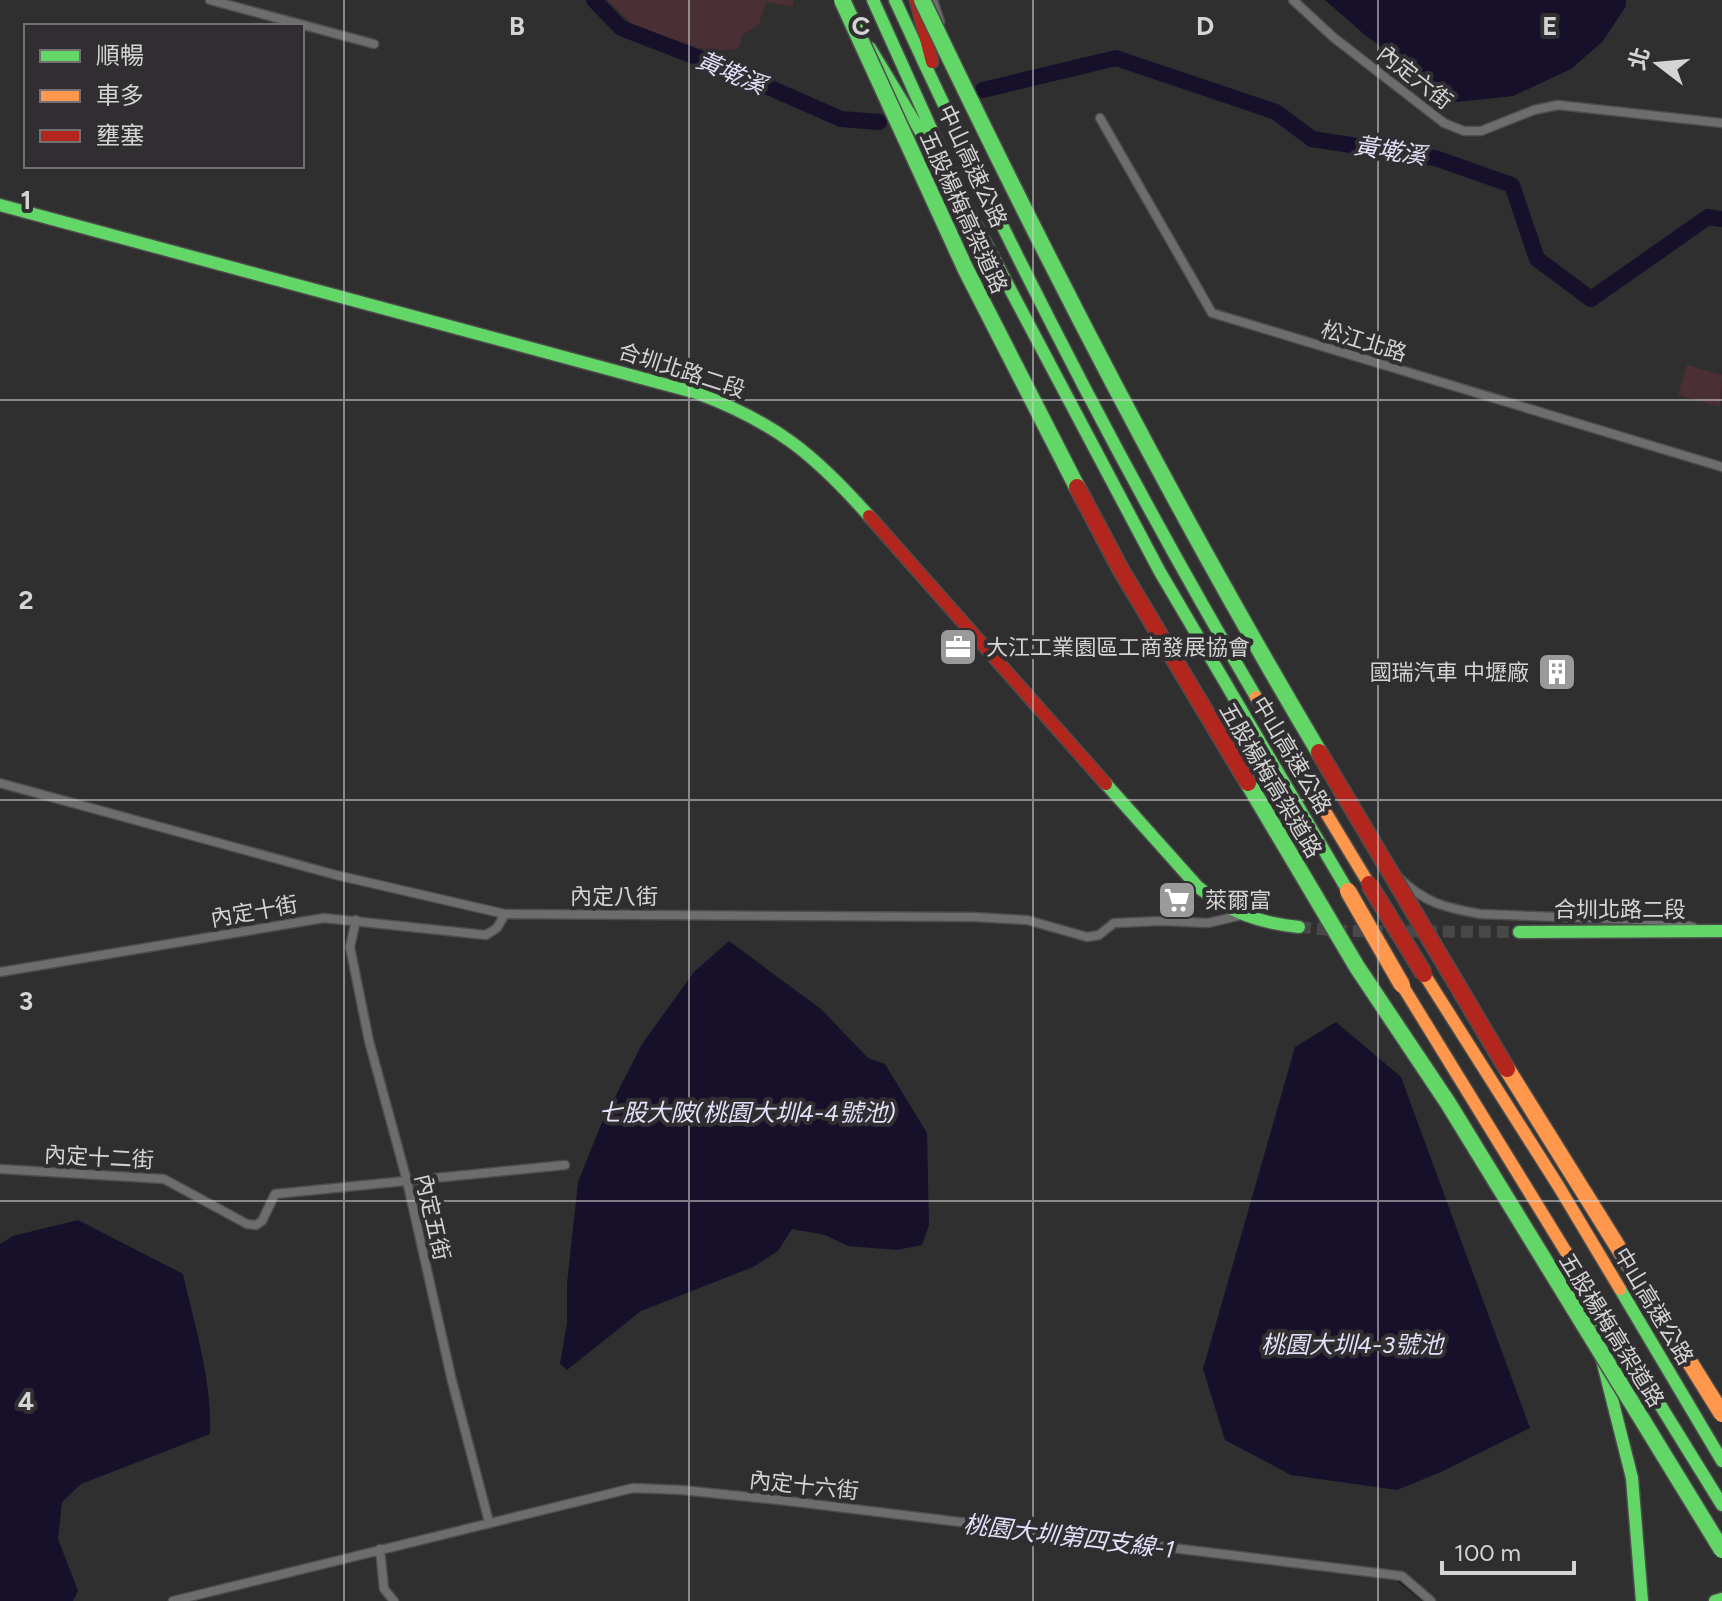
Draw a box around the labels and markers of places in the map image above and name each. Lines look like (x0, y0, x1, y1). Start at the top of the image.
office icon: 大江工業園區工商發展協會 (937, 626, 979, 668)
place label: 大江工業園區工商發展協會 (986, 634, 1250, 661)
building icon: 國瑞汽車 中壢廠 (1536, 651, 1578, 693)
place label: 國瑞汽車 中壢廠 (1370, 659, 1529, 686)
supermarket icon: 萊爾富 (1156, 879, 1198, 921)
place label: 萊爾富 (1205, 887, 1271, 914)

